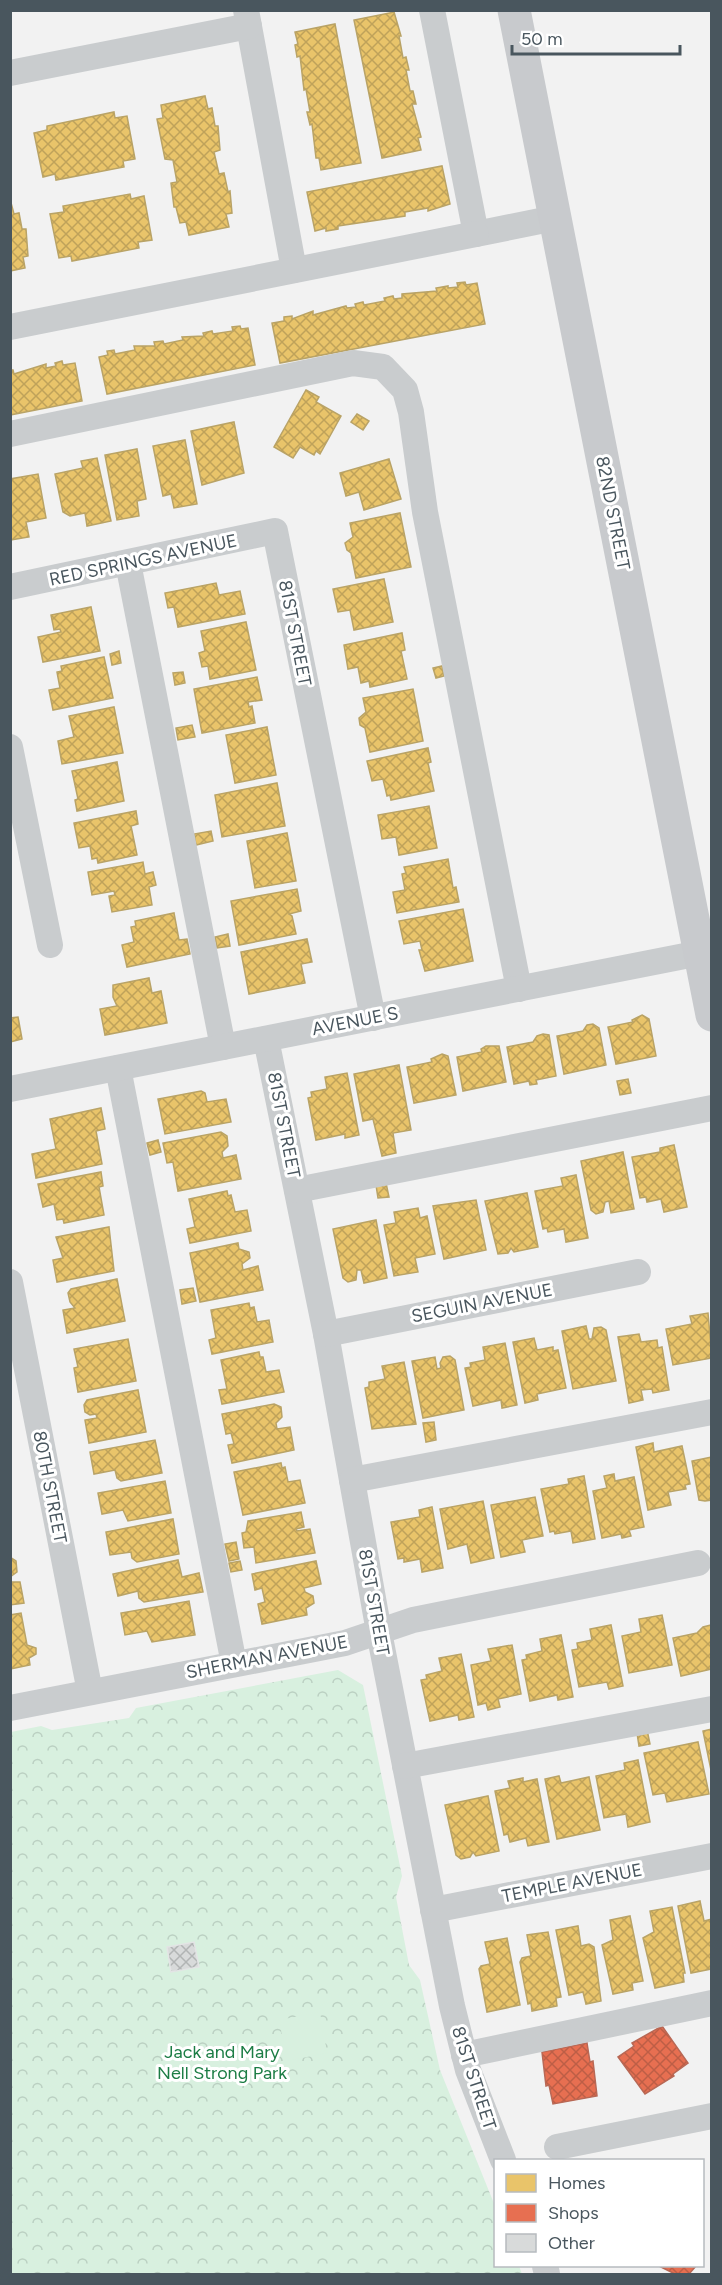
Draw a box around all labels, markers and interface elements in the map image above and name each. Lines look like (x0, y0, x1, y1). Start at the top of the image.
scale bar (512, 18, 680, 56)
text: 50 m (521, 28, 563, 50)
street label: 82ND STREET (591, 454, 635, 572)
street label: RED SPRINGS AVENUE (47, 529, 239, 591)
street label: 81ST STREET (274, 578, 316, 688)
street label: AVENUE S (310, 1002, 400, 1040)
street label: 81ST STREET (263, 1070, 305, 1180)
street label: SEGUIN AVENUE (410, 1279, 554, 1327)
street label: 80TH STREET (28, 1429, 72, 1545)
street label: 81ST STREET (354, 1547, 394, 1657)
street label: SHERMAN AVENUE (184, 1631, 350, 1683)
street label: TEMPLE AVENUE (500, 1859, 644, 1907)
street label: 81ST STREET (447, 2024, 501, 2133)
park label: Jack and Mary Nell Strong Park (157, 2041, 287, 2084)
legend (494, 2159, 704, 2267)
text: Homes (548, 2172, 606, 2194)
text: Shops (548, 2202, 599, 2224)
text: Other (548, 2232, 595, 2254)

